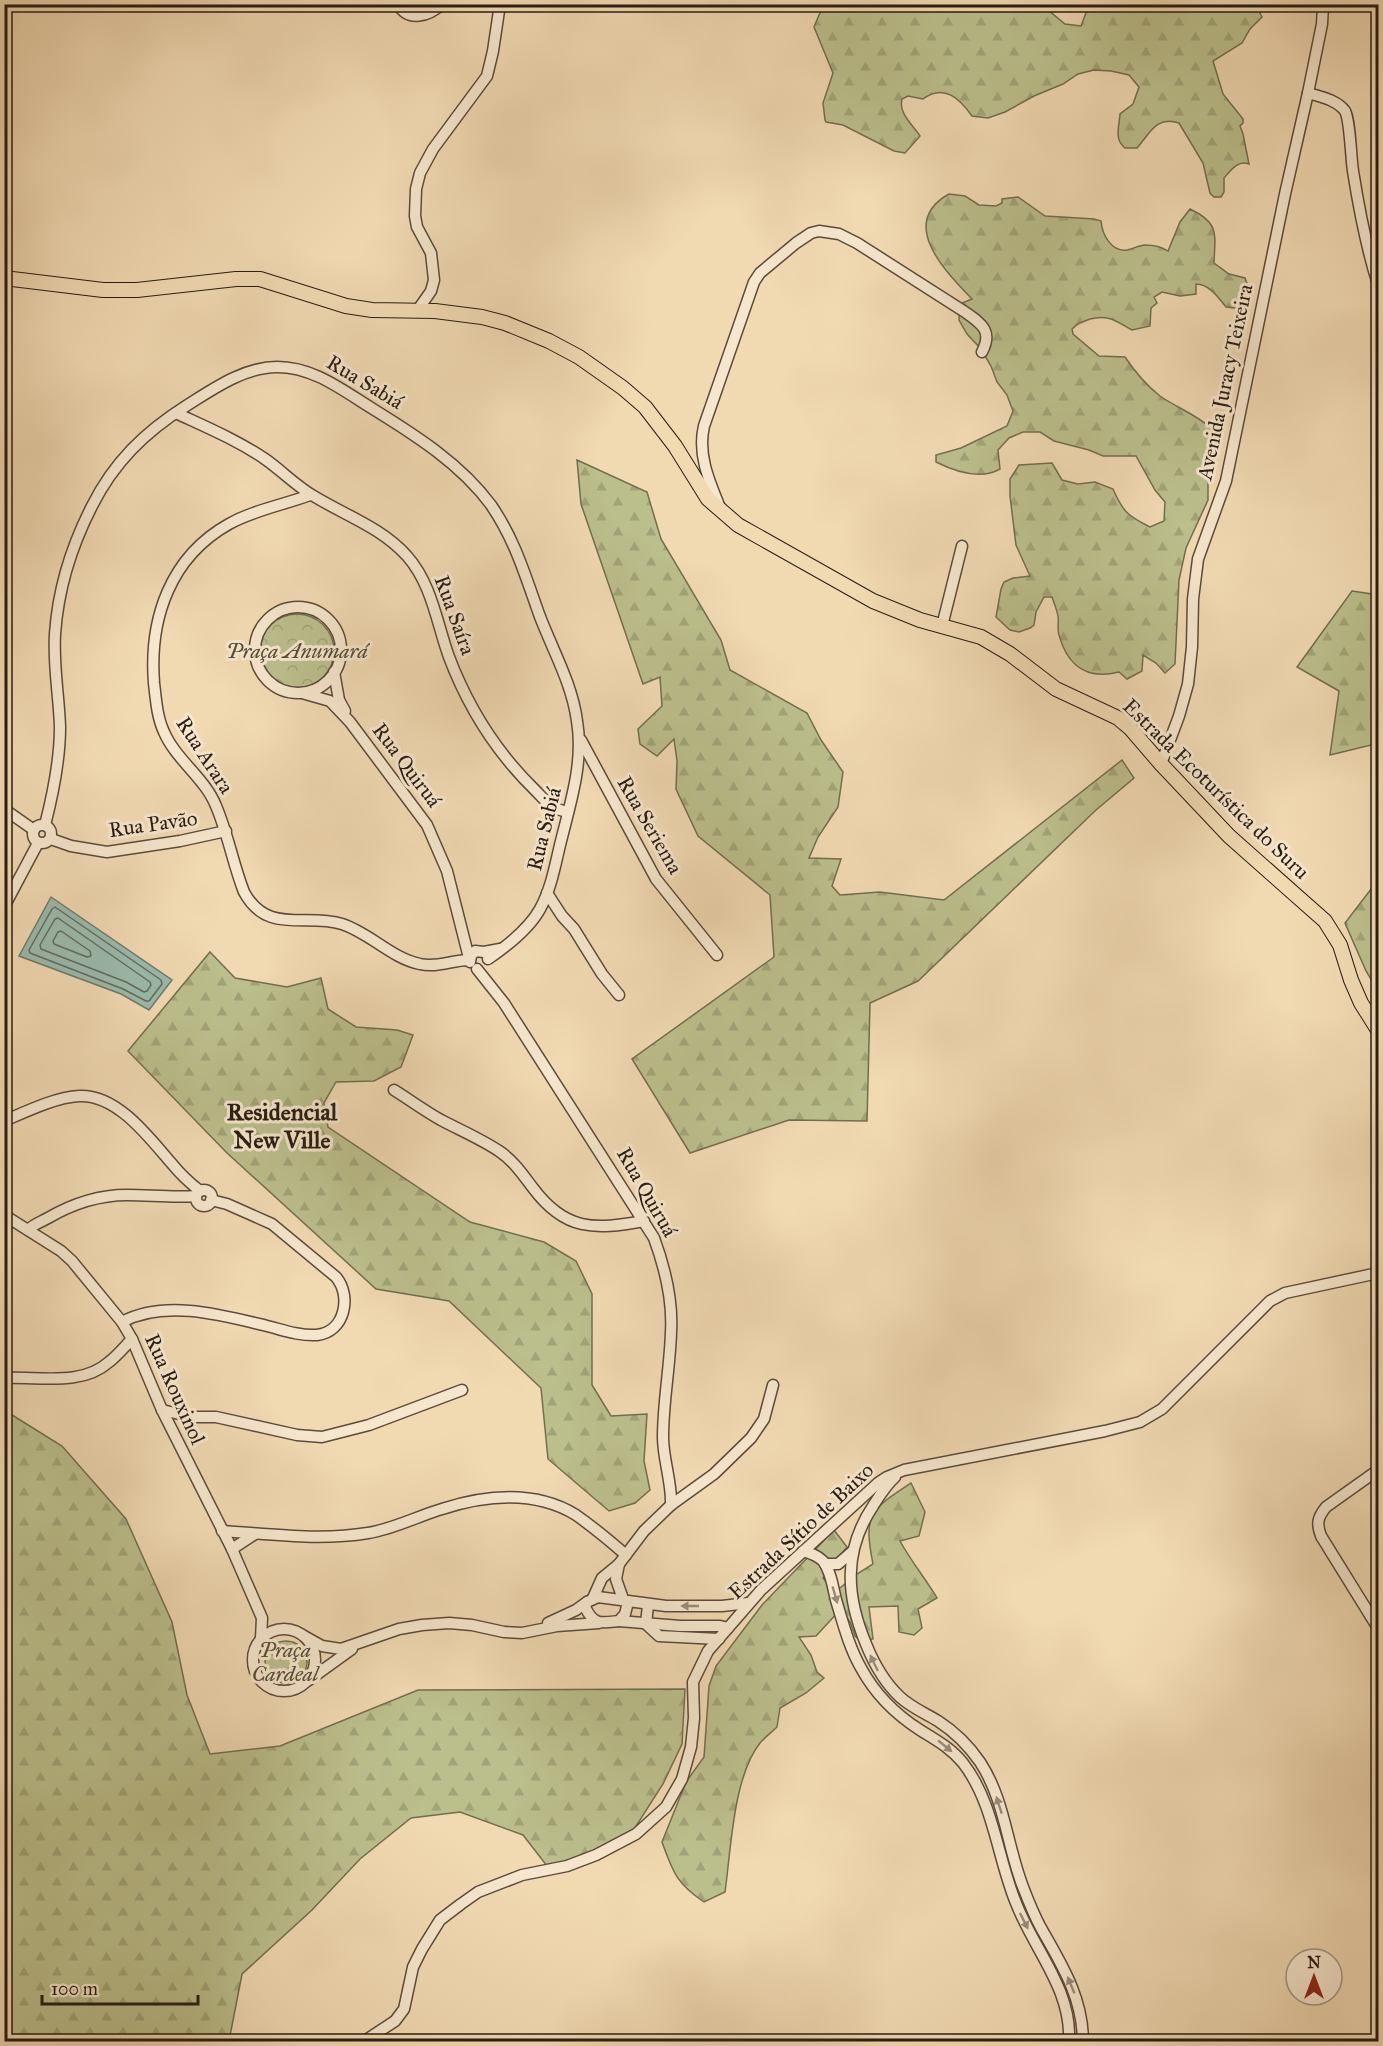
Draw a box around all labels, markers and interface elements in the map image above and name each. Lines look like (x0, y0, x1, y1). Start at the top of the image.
street label: Avenida Juracy Teixeira (1191, 282, 1258, 483)
street label: Rua Sabiá (322, 349, 408, 415)
street label: Rua Saíra (429, 572, 481, 658)
park label: Praça Anumará (226, 638, 371, 664)
street label: Estrada Ecoturística do Suru (1117, 693, 1315, 885)
street label: Rua Arara (170, 712, 240, 799)
street label: Rua Quiruá (367, 718, 447, 812)
street label: Rua Seriema (612, 771, 689, 879)
street label: Rua Sabiá (521, 785, 567, 873)
street label: Rua Pavão (107, 805, 199, 843)
district label: Residencial New Ville (227, 1097, 338, 1155)
street label: Rua Quiruá (611, 1143, 683, 1241)
street label: Rua Rouxinol (139, 1330, 211, 1449)
street label: Estrada Sítio de Baixo (723, 1457, 879, 1605)
one-way arrow (831, 1586, 840, 1604)
one-way arrow (680, 1601, 699, 1611)
park label: Praça Cardeal (252, 1637, 321, 1687)
one-way arrow (869, 1654, 879, 1671)
one-way arrow (937, 1740, 953, 1753)
one-way arrow (994, 1796, 1004, 1814)
one-way arrow (1019, 1913, 1029, 1930)
north arrow (1284, 1947, 1344, 2007)
text: N (1307, 1953, 1321, 1972)
scale bar (42, 1968, 198, 2006)
one-way arrow (1067, 1976, 1076, 1993)
text: 100 m (51, 1978, 98, 2000)

